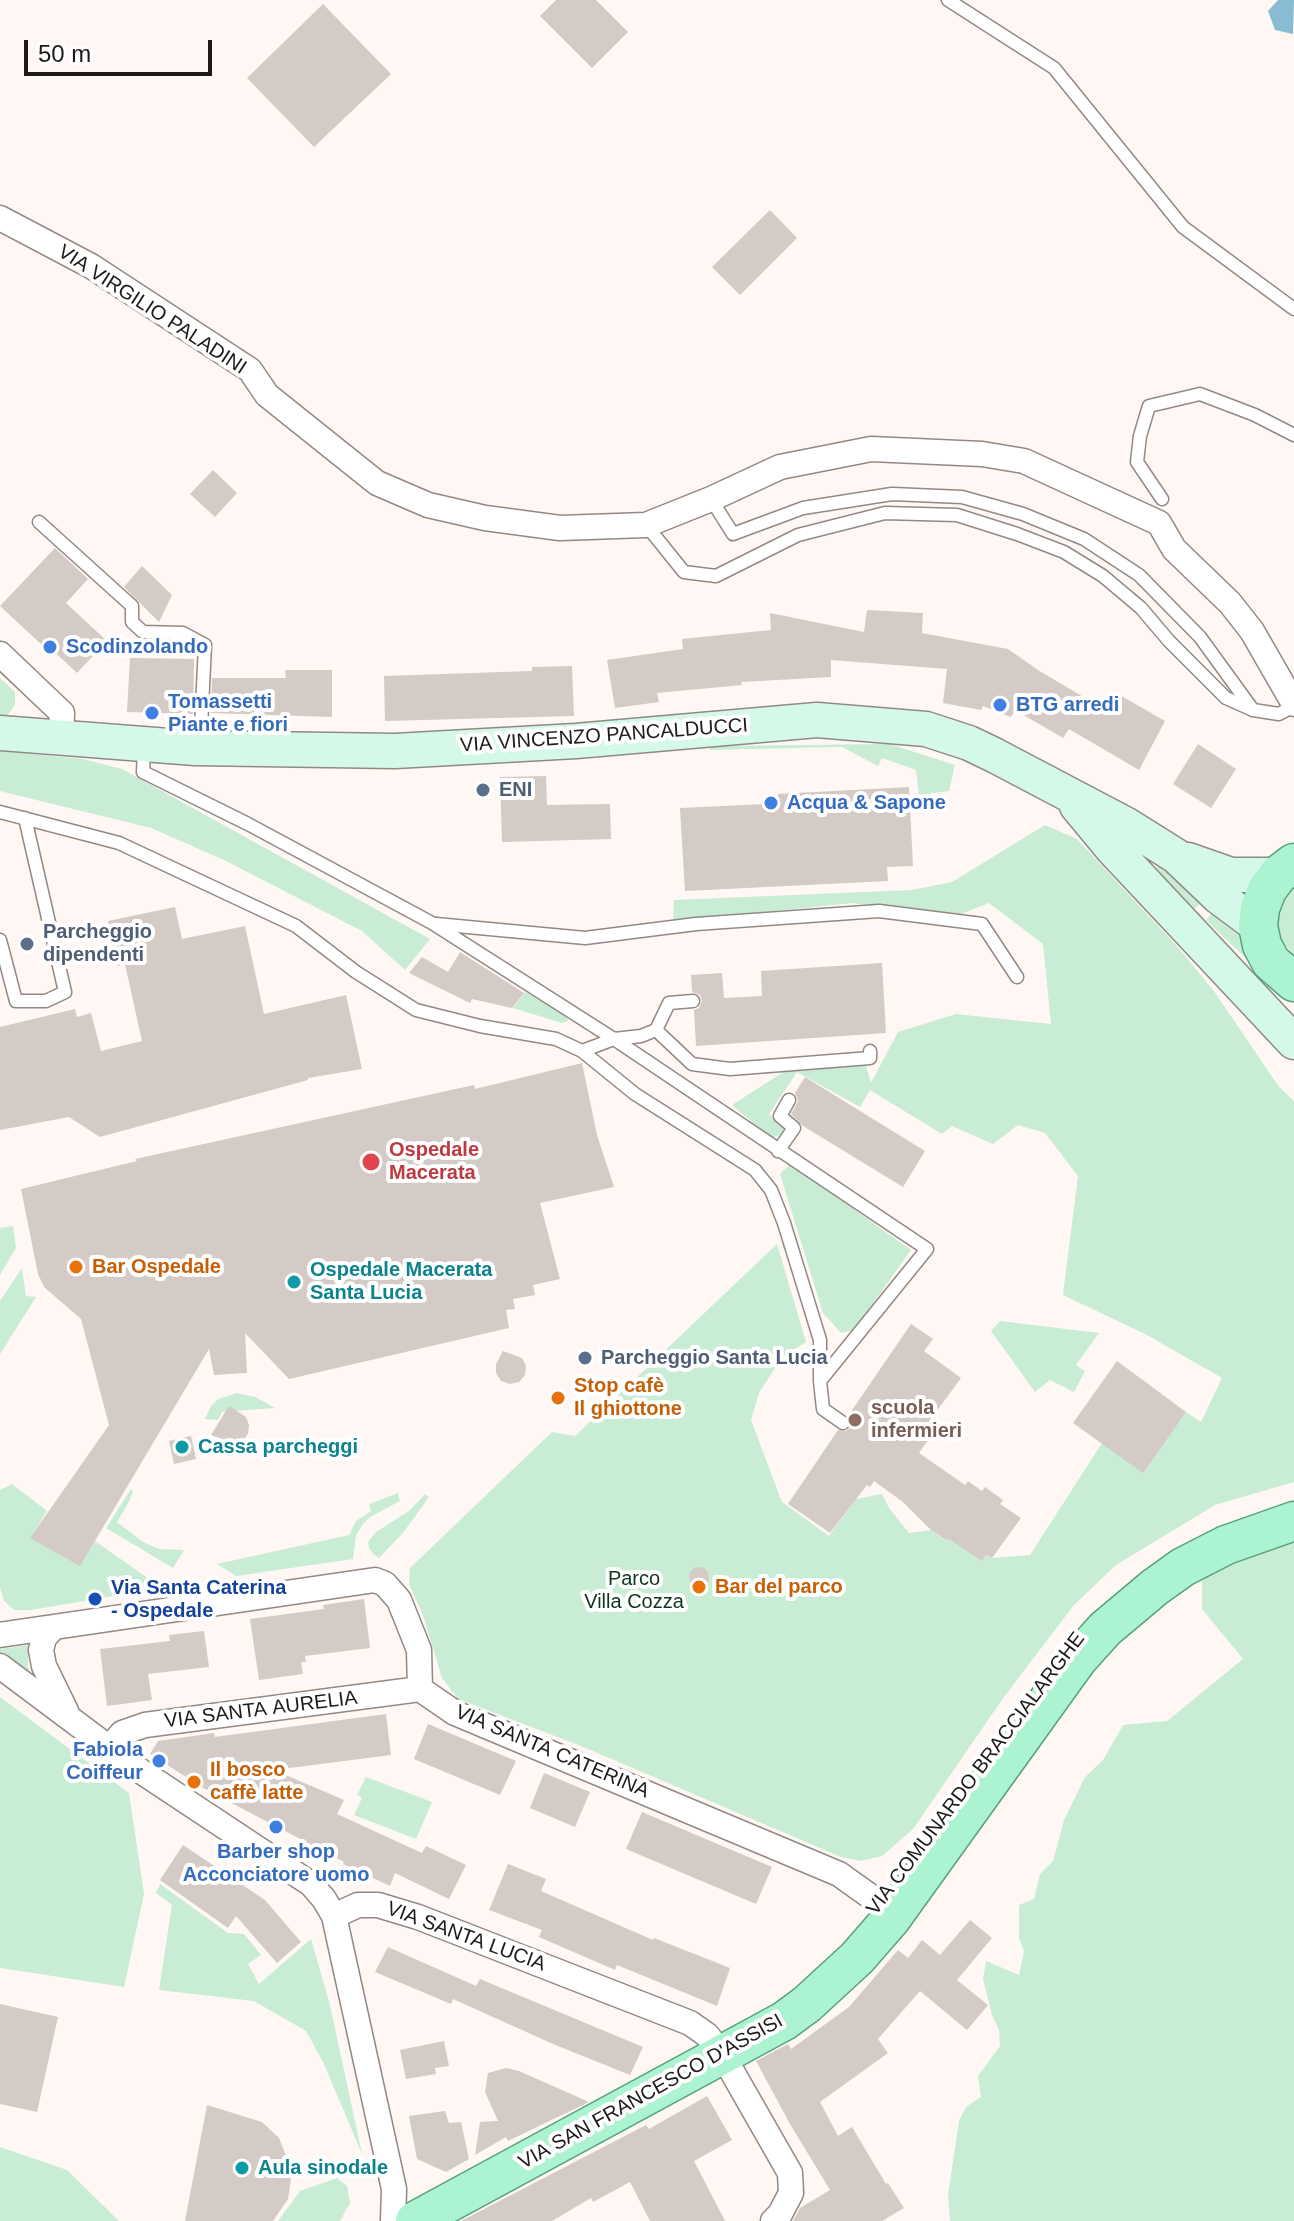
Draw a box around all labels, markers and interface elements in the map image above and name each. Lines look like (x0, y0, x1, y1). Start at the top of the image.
scale bar (28, 24, 216, 74)
text: 50 m (38, 40, 91, 67)
street label: VIA VIRGILIO PALADINI (53, 240, 251, 380)
place label: Scodinzolando (66, 635, 208, 659)
marker: Scodinzolando (41, 638, 59, 656)
place label: Tomassetti Piante e fiori (168, 690, 288, 737)
place label: BTG arredi (1016, 693, 1119, 717)
marker: BTG arredi (991, 696, 1009, 714)
marker: Tomassetti Piante e fiori (143, 704, 161, 722)
street label: VIA VINCENZO PANCALDUCCI (459, 714, 749, 758)
place label: ENI (499, 778, 532, 802)
marker: ENI (474, 781, 492, 799)
place label: Acqua & Sapone (787, 791, 946, 815)
marker: Acqua & Sapone (762, 794, 780, 812)
place label: Parcheggio dipendenti (43, 920, 152, 967)
marker: Parcheggio dipendenti (18, 935, 36, 953)
place label: Ospedale Macerata (389, 1138, 479, 1185)
marker: Ospedale Macerata (360, 1151, 382, 1173)
place label: Bar Ospedale (92, 1255, 221, 1279)
marker: Bar Ospedale (67, 1258, 85, 1276)
place label: Ospedale Macerata Santa Lucia (310, 1258, 492, 1305)
marker: Ospedale Macerata Santa Lucia (285, 1273, 303, 1291)
place label: Parcheggio Santa Lucia (601, 1346, 828, 1370)
marker: Parcheggio Santa Lucia (576, 1349, 594, 1367)
place label: Stop cafè Il ghiottone (574, 1374, 682, 1421)
marker: Stop cafè Il ghiottone (549, 1389, 567, 1407)
place label: scuola infermieri (871, 1396, 962, 1443)
marker: scuola infermieri (846, 1411, 864, 1429)
place label: Cassa parcheggi (198, 1435, 358, 1459)
marker: Cassa parcheggi (173, 1438, 191, 1456)
park label: Parco Villa Cozza (584, 1567, 684, 1614)
place label: Bar del parco (715, 1575, 843, 1599)
place label: Via Santa Caterina - Ospedale (111, 1576, 286, 1623)
marker: Bar del parco (690, 1578, 708, 1596)
marker: Via Santa Caterina - Ospedale (86, 1590, 104, 1608)
street label: VIA COMUNARDO BRACCIALARGHE (862, 1628, 1090, 1920)
street label: VIA SANTA AURELIA (163, 1686, 359, 1734)
street label: VIA SANTA CATERINA (451, 1700, 653, 1804)
place label: Fabiola Coiffeur (66, 1738, 143, 1785)
marker: Fabiola Coiffeur (150, 1752, 168, 1770)
place label: Il bosco caffè latte (210, 1758, 303, 1805)
marker: Il bosco caffè latte (185, 1773, 203, 1791)
marker: Barber shop Acconciatore uomo (267, 1818, 285, 1836)
place label: Barber shop Acconciatore uomo (183, 1840, 369, 1887)
street label: VIA SANTA LUCIA (383, 1897, 549, 1977)
street label: VIA SAN FRANCESCO D'ASSISI (515, 2009, 787, 2175)
place label: Aula sinodale (258, 2156, 388, 2180)
marker: Aula sinodale (233, 2159, 251, 2177)

